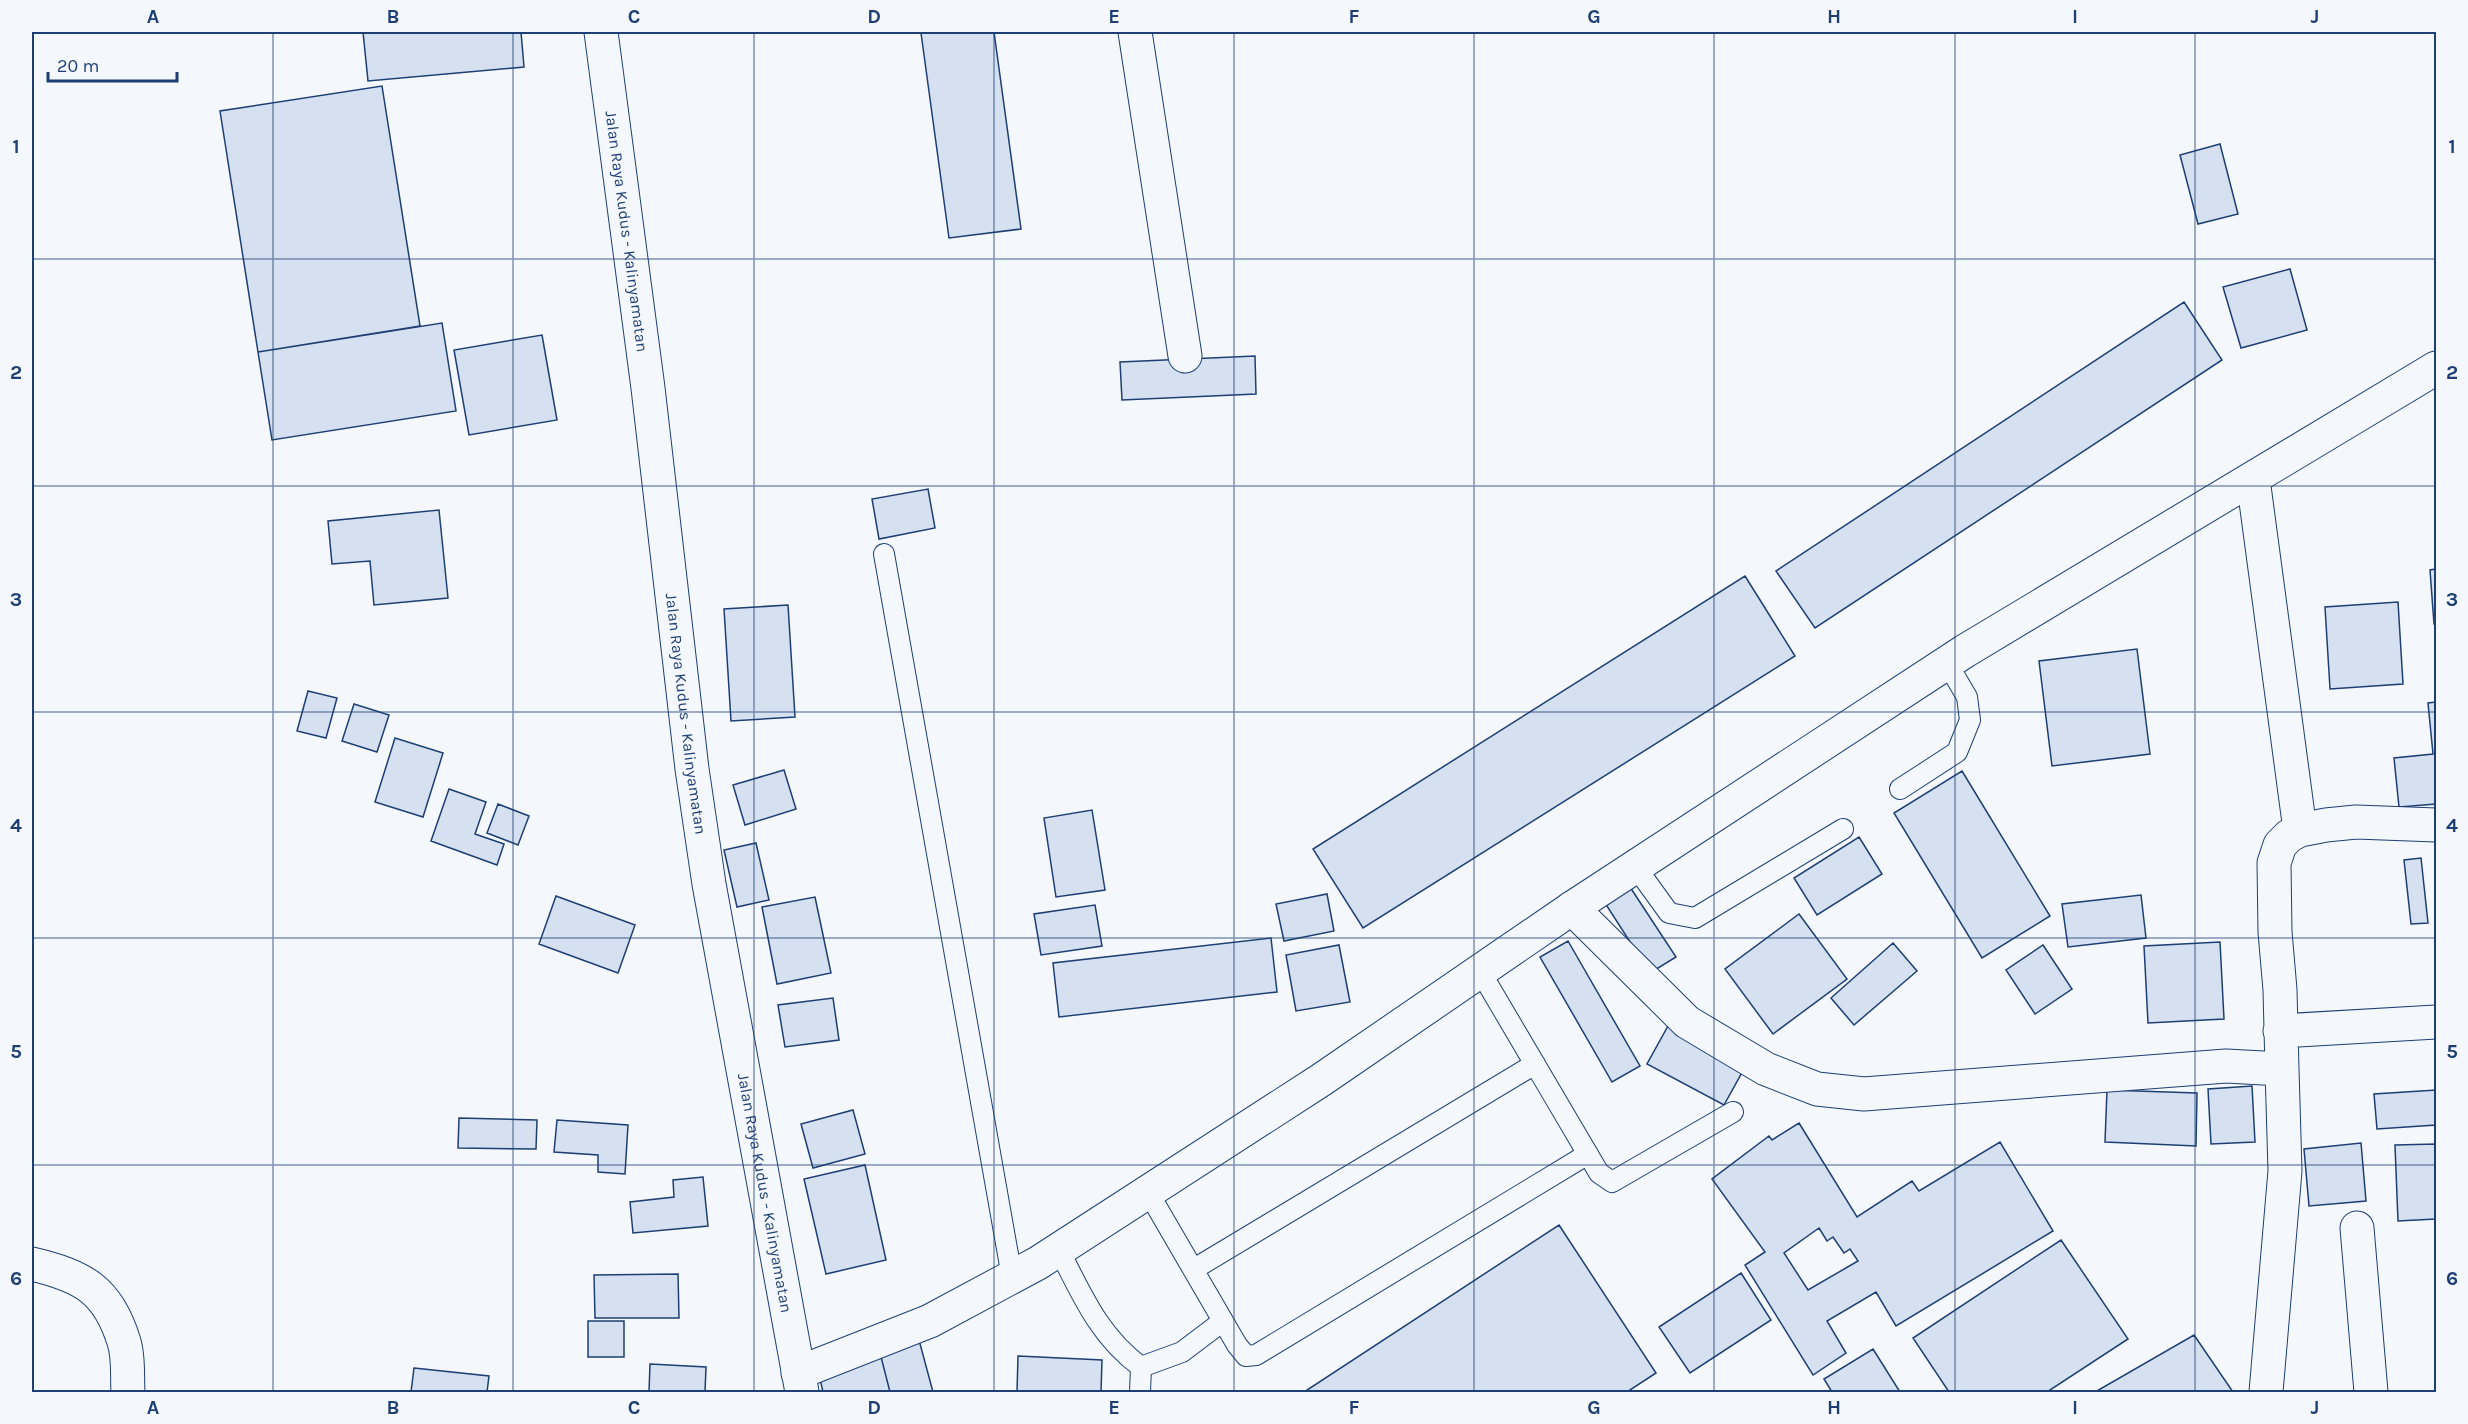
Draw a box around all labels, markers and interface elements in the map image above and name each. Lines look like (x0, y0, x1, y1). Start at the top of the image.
text: A (147, 5, 160, 28)
text: B (387, 5, 399, 28)
text: C (628, 5, 640, 28)
text: D (867, 5, 881, 28)
text: E (1108, 5, 1120, 28)
text: F (1349, 5, 1360, 28)
text: G (1587, 5, 1601, 28)
text: H (1827, 5, 1841, 28)
text: I (2072, 5, 2078, 28)
text: J (2311, 5, 2319, 28)
scale bar (48, 45, 177, 83)
text: 20 m (57, 55, 99, 77)
street label: Jalan Raya Kudus - Kalinyamatan (602, 110, 653, 353)
text: 1 (12, 135, 20, 158)
text: 1 (2448, 135, 2456, 158)
text: 2 (10, 361, 22, 384)
text: 2 (2446, 361, 2458, 384)
text: 3 (10, 588, 22, 611)
text: 3 (2446, 588, 2458, 611)
street label: Jalan Raya Kudus - Kalinyamatan (662, 592, 711, 836)
text: 4 (10, 814, 22, 837)
text: 4 (2446, 814, 2458, 837)
text: 5 (10, 1040, 22, 1063)
text: 5 (2446, 1040, 2458, 1063)
street label: Jalan Raya Kudus - Kalinyamatan (734, 1072, 797, 1314)
text: 6 (10, 1267, 22, 1290)
text: 6 (2446, 1267, 2458, 1290)
text: A (147, 1396, 160, 1419)
text: B (387, 1396, 399, 1419)
text: C (628, 1396, 640, 1419)
text: D (867, 1396, 881, 1419)
text: E (1108, 1396, 1120, 1419)
text: F (1349, 1396, 1360, 1419)
text: G (1587, 1396, 1601, 1419)
text: H (1827, 1396, 1841, 1419)
text: I (2072, 1396, 2078, 1419)
text: J (2311, 1396, 2319, 1419)

